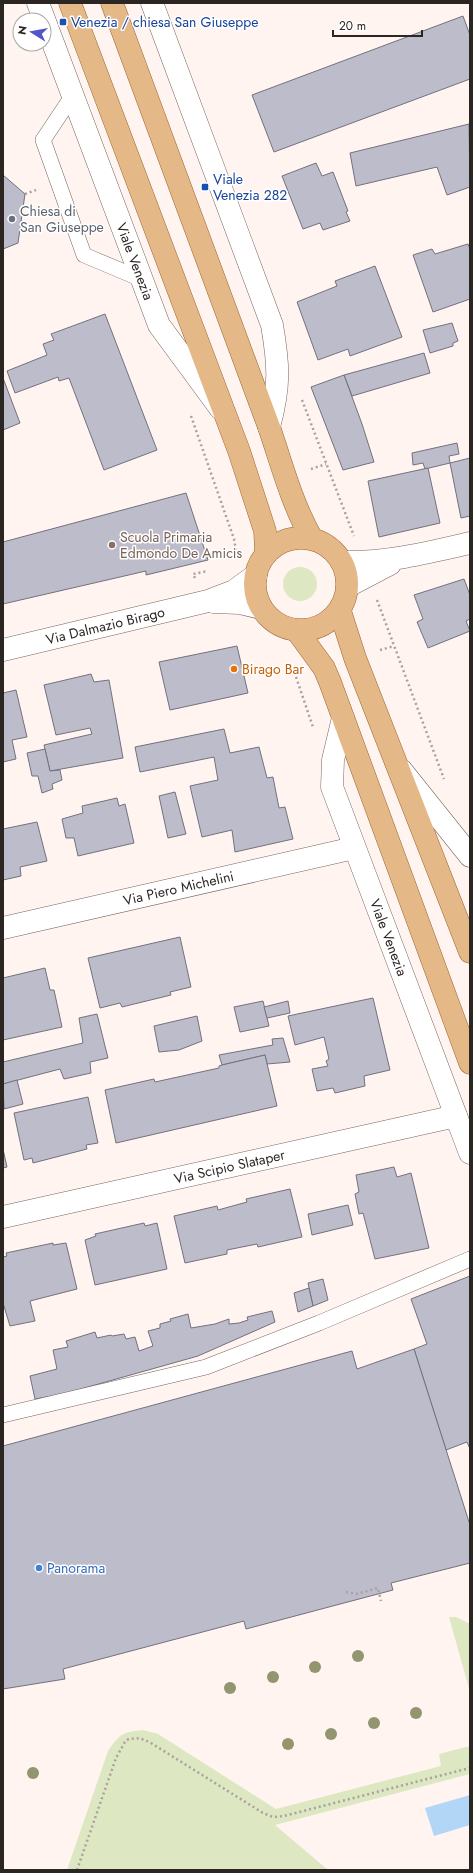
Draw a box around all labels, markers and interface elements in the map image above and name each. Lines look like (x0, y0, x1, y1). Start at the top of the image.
north arrow (12, 12, 52, 52)
place label: Venezia / chiesa San Giuseppe (71, 12, 258, 32)
scale bar (333, 12, 422, 38)
marker: Venezia / chiesa San Giuseppe (58, 17, 68, 27)
text: 20 m (339, 17, 366, 35)
text: N (13, 24, 31, 36)
place label: Viale Venezia 282 (213, 169, 287, 205)
marker: Viale Venezia 282 (200, 182, 210, 192)
place label: Chiesa di San Giuseppe (20, 201, 104, 237)
marker: Chiesa di San Giuseppe (7, 214, 17, 224)
street label: Viale Venezia (112, 220, 159, 303)
place label: Scuola Primaria Edmondo De Amicis (120, 527, 242, 563)
marker: Scuola Primaria Edmondo De Amicis (107, 540, 117, 550)
street label: Via Dalmazio Birago (44, 602, 167, 649)
place label: Birago Bar (242, 659, 304, 679)
marker: Birago Bar (229, 664, 239, 674)
street label: Via Piero Michelini (121, 866, 236, 910)
street label: Viale Venezia (365, 896, 412, 979)
street label: Via Scipio Slataper (172, 1144, 287, 1189)
place label: Panorama (47, 1558, 105, 1578)
marker: Panorama (34, 1563, 44, 1573)

